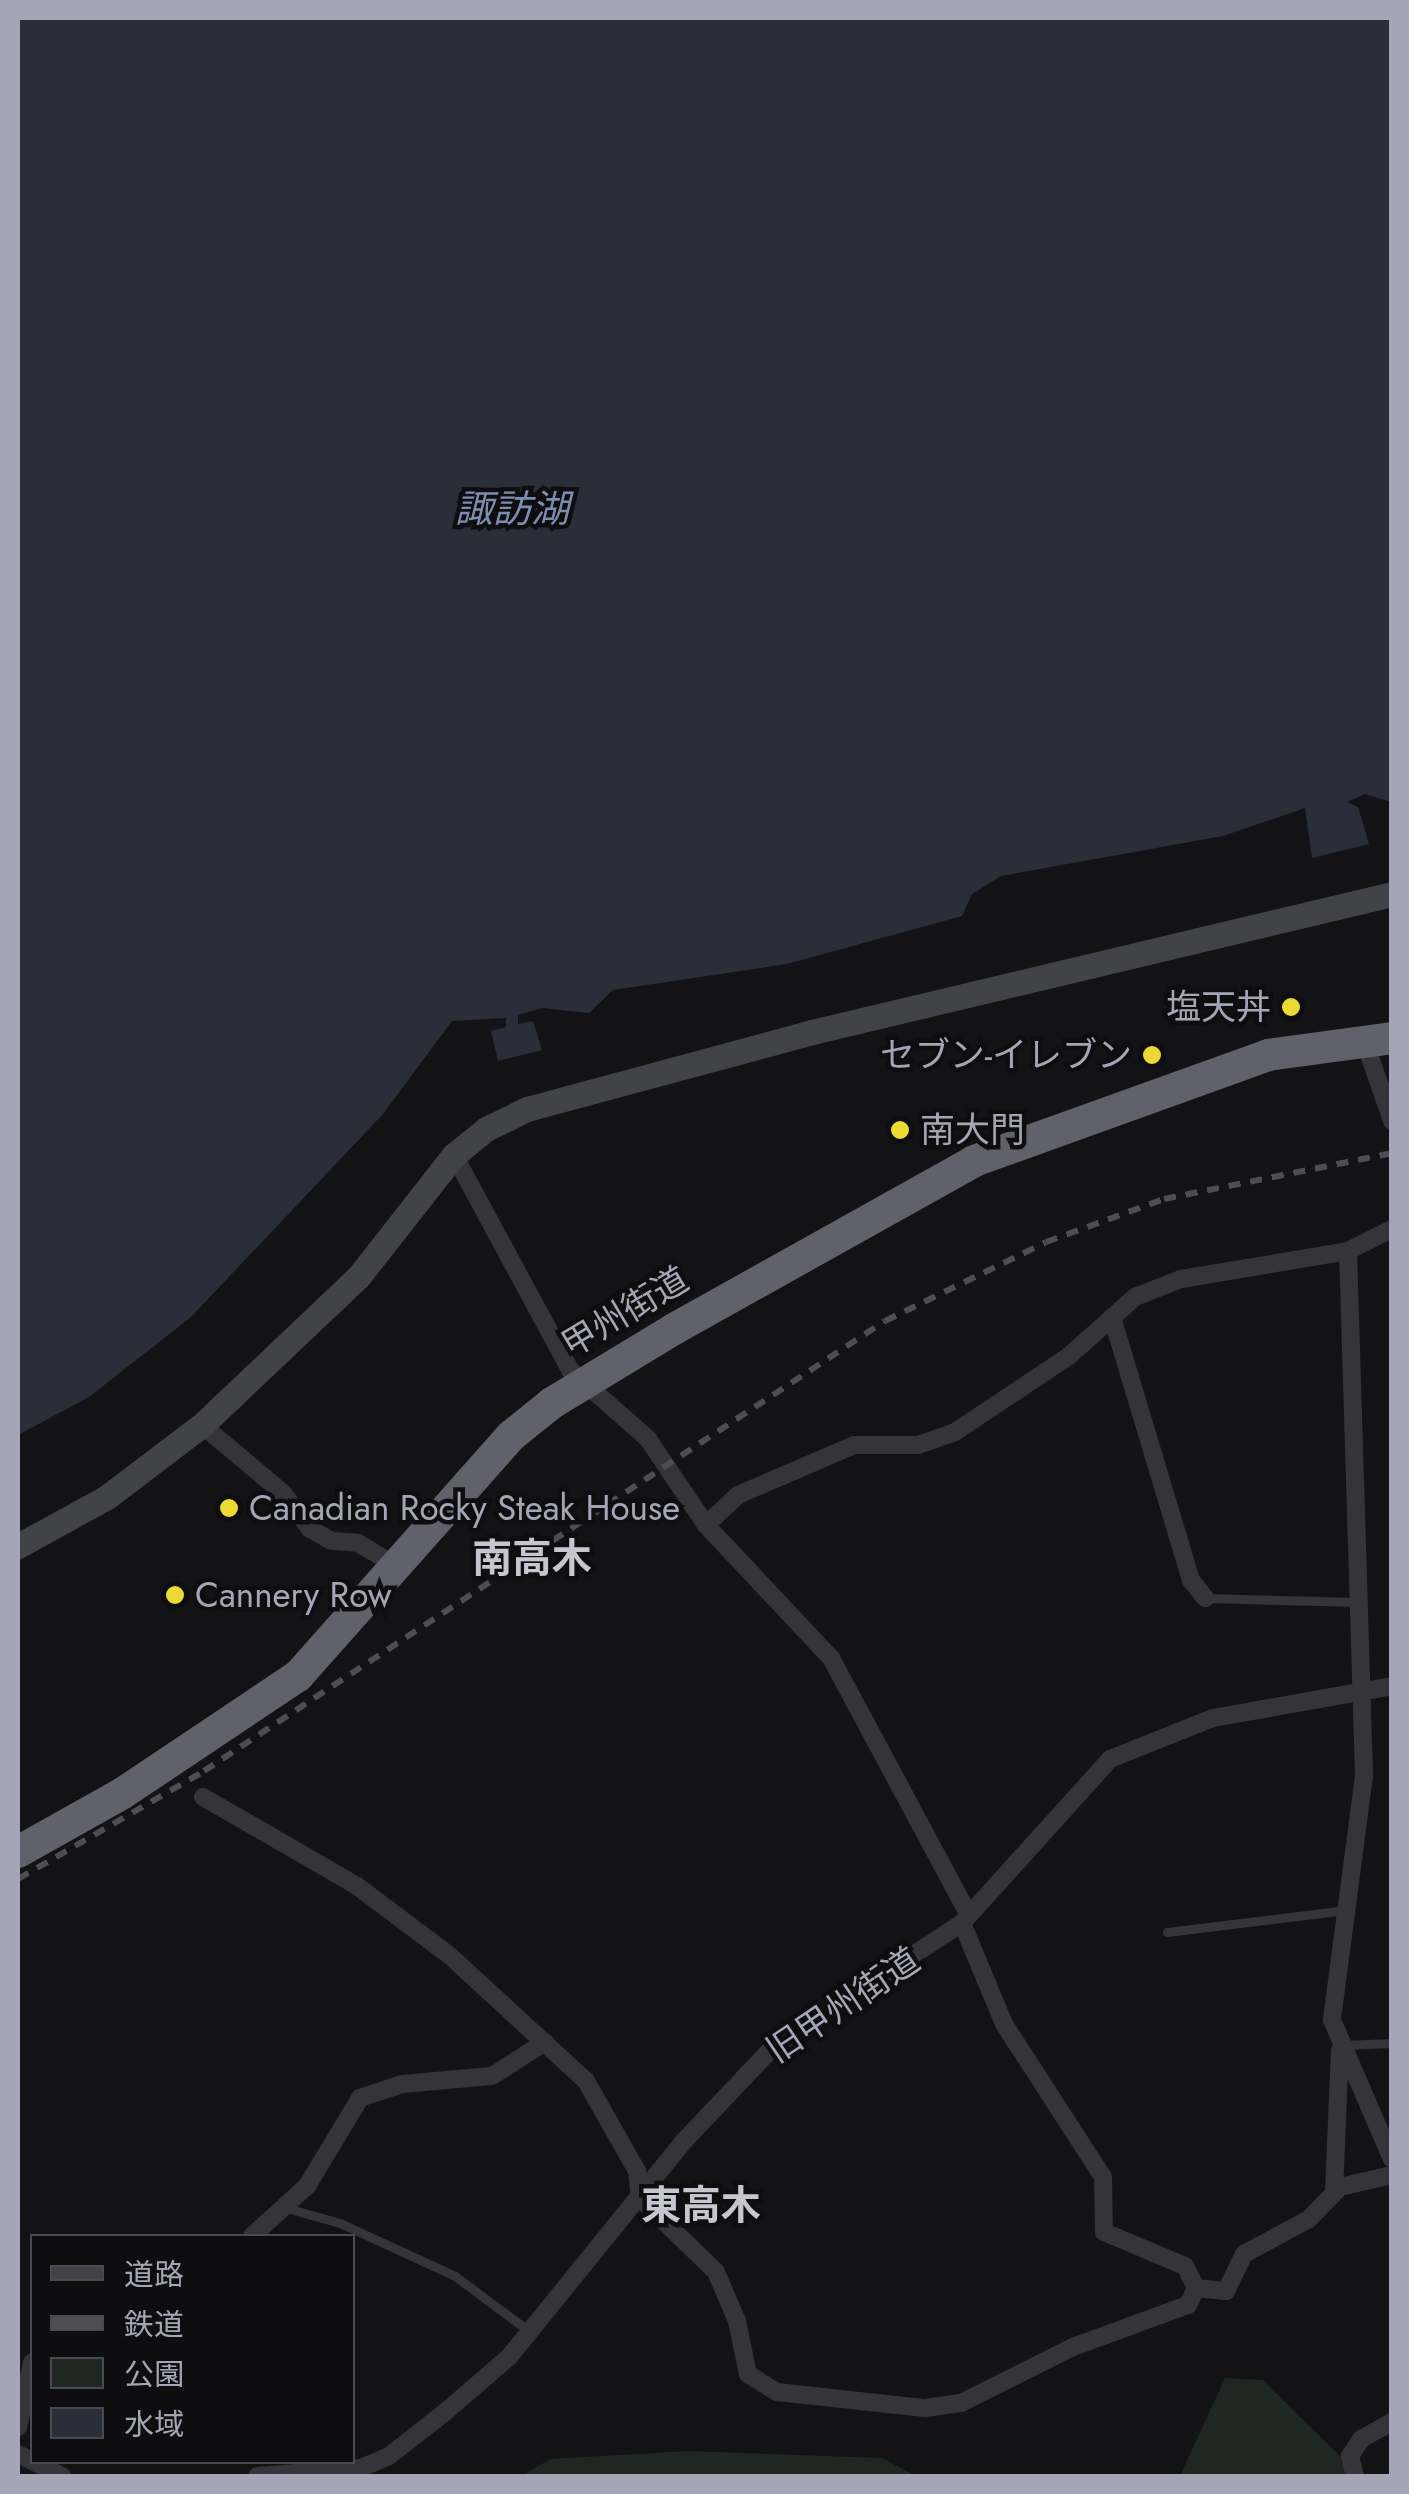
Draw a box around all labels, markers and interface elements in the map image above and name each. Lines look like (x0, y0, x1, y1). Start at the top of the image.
water label: 諏訪湖 (455, 486, 569, 532)
place label: 塩天丼 (1166, 986, 1271, 1028)
marker: 塩天丼 (1280, 996, 1302, 1018)
place label: セブン-イレブン (880, 1034, 1132, 1076)
marker: セブン-イレブン (1141, 1044, 1163, 1066)
place label: 南大門 (920, 1109, 1025, 1151)
marker: 南大門 (889, 1119, 911, 1141)
street label: 甲州街道 (554, 1258, 696, 1366)
place label: Canadian Rocky Steak House (249, 1487, 680, 1529)
marker: Canadian Rocky Steak House (218, 1497, 240, 1519)
district label: 南高木 (472, 1534, 592, 1582)
place label: Cannery Row (195, 1574, 392, 1616)
marker: Cannery Row (164, 1584, 186, 1606)
street label: 旧甲州街道 (759, 1939, 927, 2071)
district label: 東高木 (641, 2181, 761, 2229)
legend (30, 2234, 355, 2464)
text: 道路 (124, 2253, 184, 2296)
text: 鉄道 (124, 2303, 184, 2346)
text: 公園 (124, 2353, 184, 2396)
text: 水域 (124, 2403, 184, 2446)

